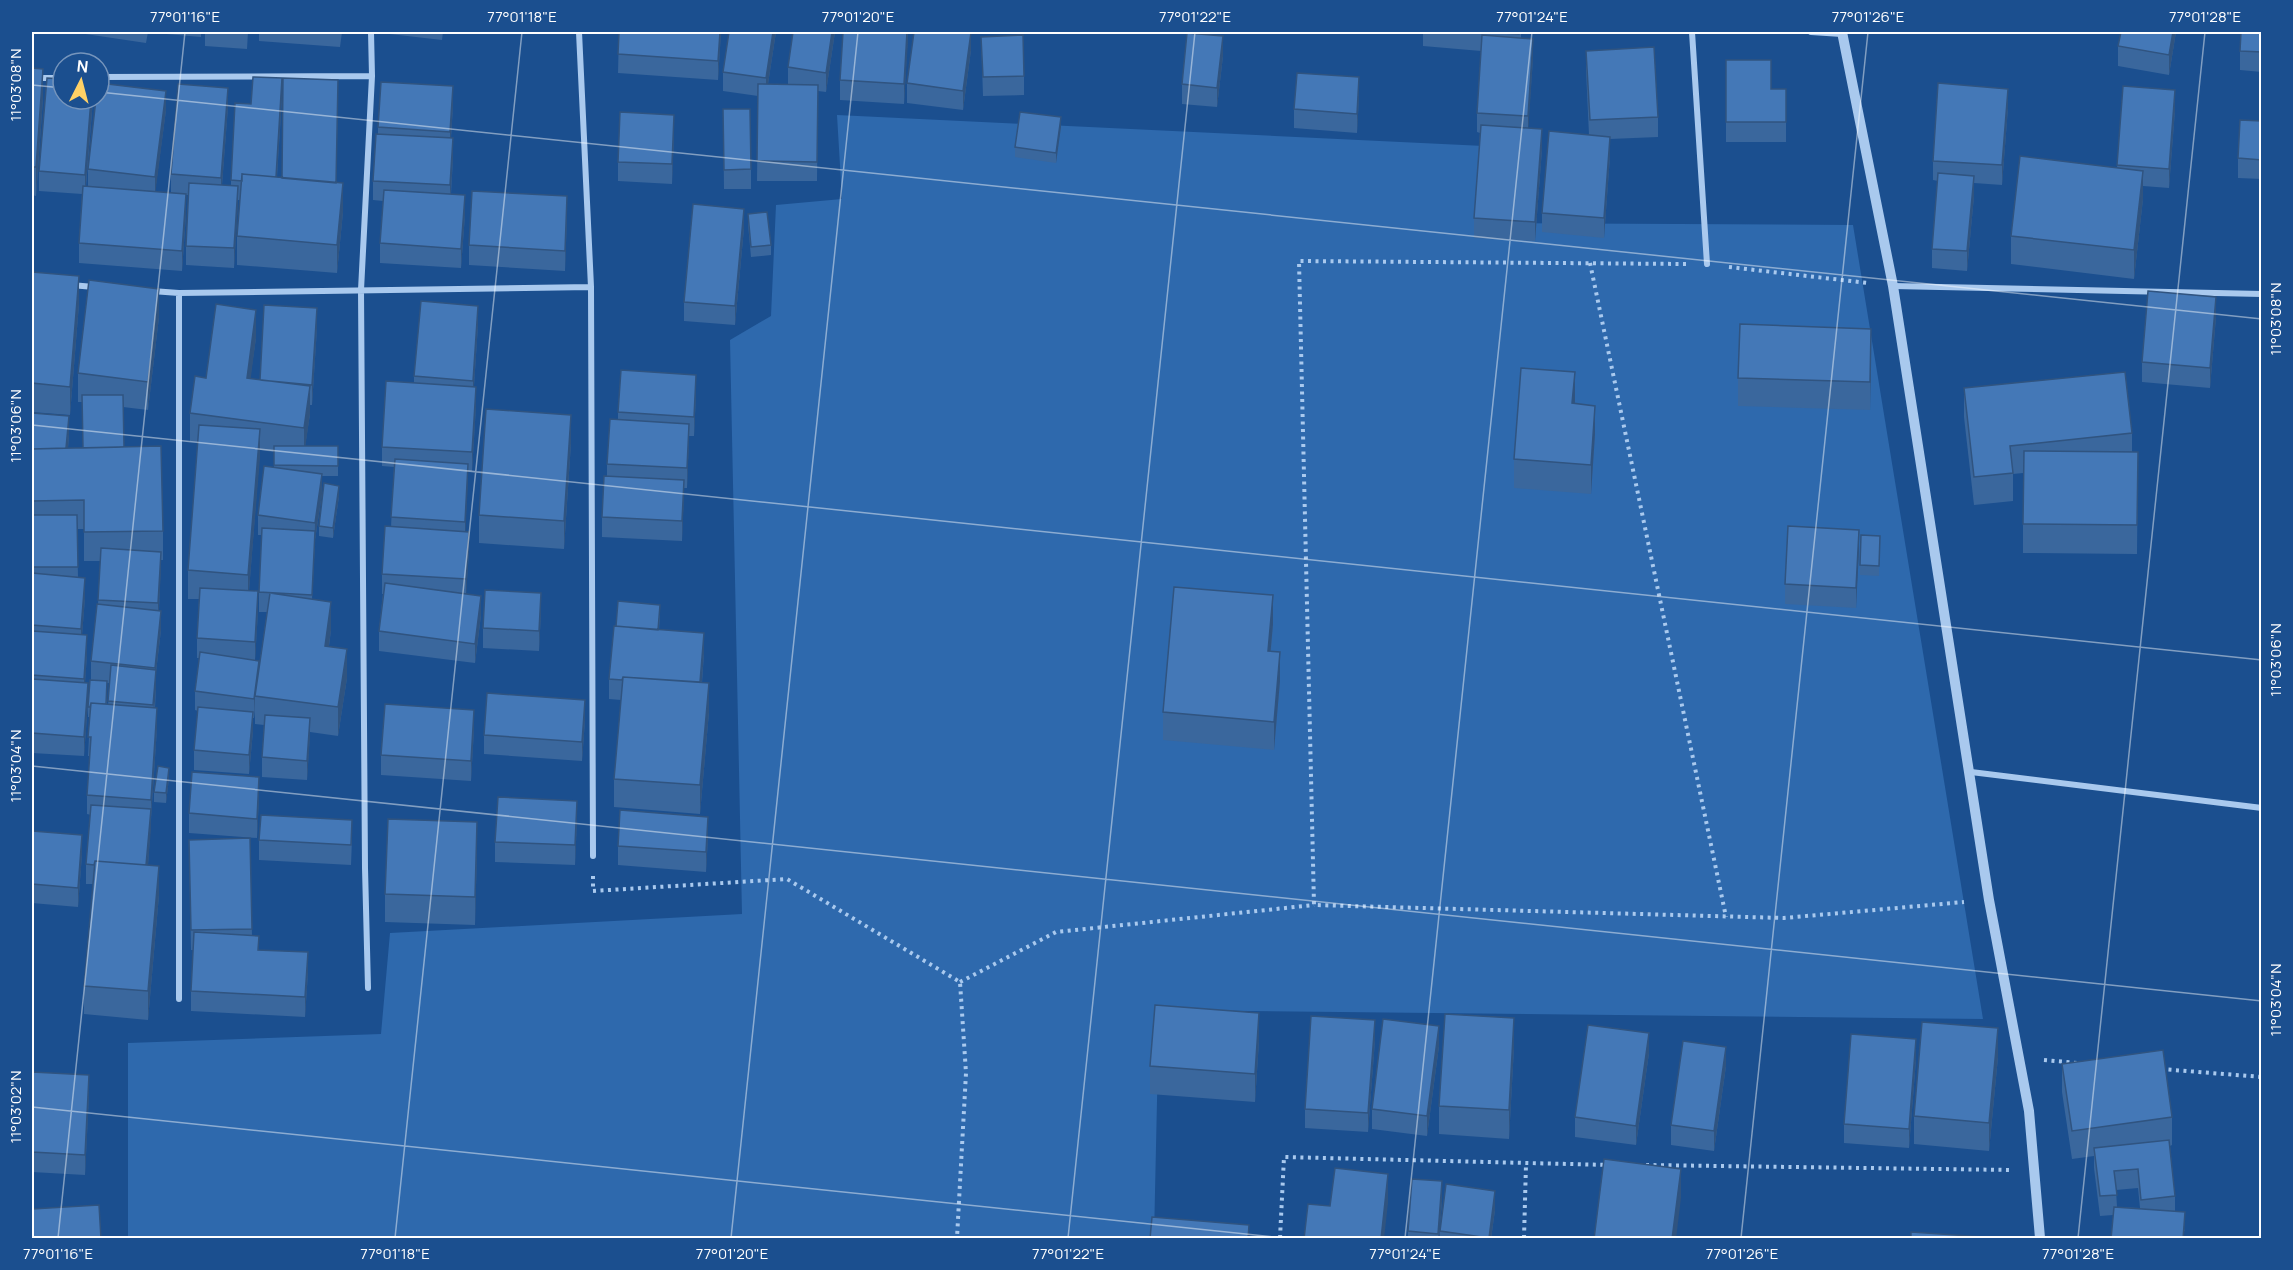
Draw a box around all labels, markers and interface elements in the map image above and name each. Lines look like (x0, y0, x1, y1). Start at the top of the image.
text: 77°01'16"E (150, 6, 220, 27)
text: 77°01'18"E (487, 6, 557, 27)
text: 77°01'20"E (822, 6, 894, 27)
text: 77°01'22"E (1159, 6, 1231, 27)
text: 77°01'24"E (1496, 6, 1568, 27)
text: 77°01'26"E (1832, 6, 1904, 27)
text: 77°01'28"E (2169, 6, 2241, 27)
text: 11°03'08"N (5, 48, 26, 122)
north arrow (51, 51, 111, 111)
text: N (76, 55, 89, 78)
text: 11°03'08"N (2265, 282, 2286, 356)
text: 11°03'06"N (5, 389, 26, 463)
text: 11°03'06"N (2265, 623, 2286, 697)
text: 11°03'04"N (5, 730, 26, 802)
text: 11°03'04"N (2265, 964, 2286, 1036)
text: 11°03'02"N (5, 1071, 26, 1143)
text: 77°01'16"E (23, 1243, 93, 1264)
text: 77°01'18"E (360, 1243, 430, 1264)
text: 77°01'20"E (696, 1243, 768, 1264)
text: 77°01'22"E (1032, 1243, 1104, 1264)
text: 77°01'24"E (1369, 1243, 1441, 1264)
text: 77°01'26"E (1706, 1243, 1778, 1264)
text: 77°01'28"E (2042, 1243, 2114, 1264)

